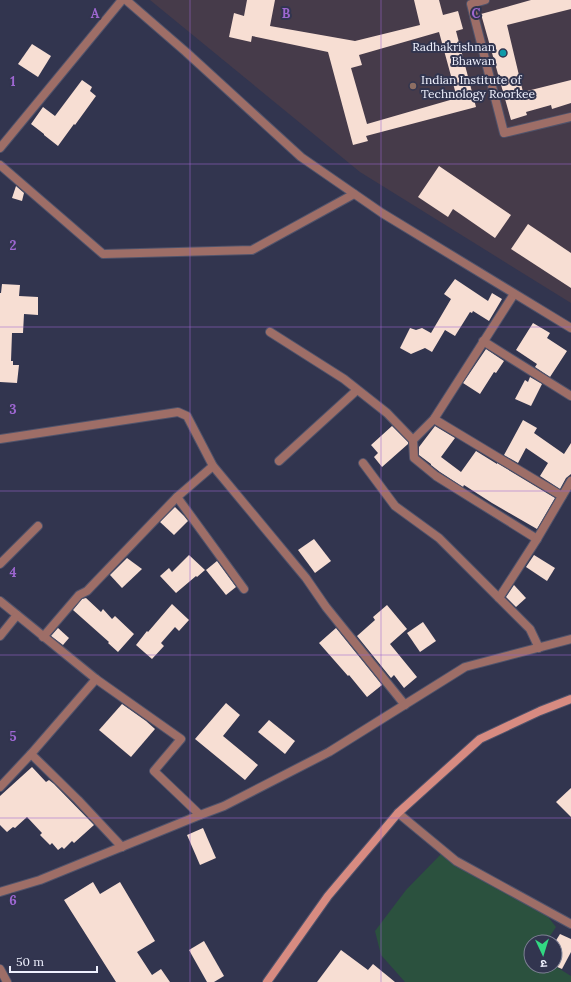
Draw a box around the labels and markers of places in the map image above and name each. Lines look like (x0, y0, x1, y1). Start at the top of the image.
place label: Radhakrishnan Bhawan (412, 39, 495, 68)
marker: Radhakrishnan Bhawan (498, 48, 508, 58)
place label: Indian Institute of Technology Roorkee (421, 72, 536, 101)
marker: Indian Institute of Technology Roorkee (408, 81, 418, 91)

